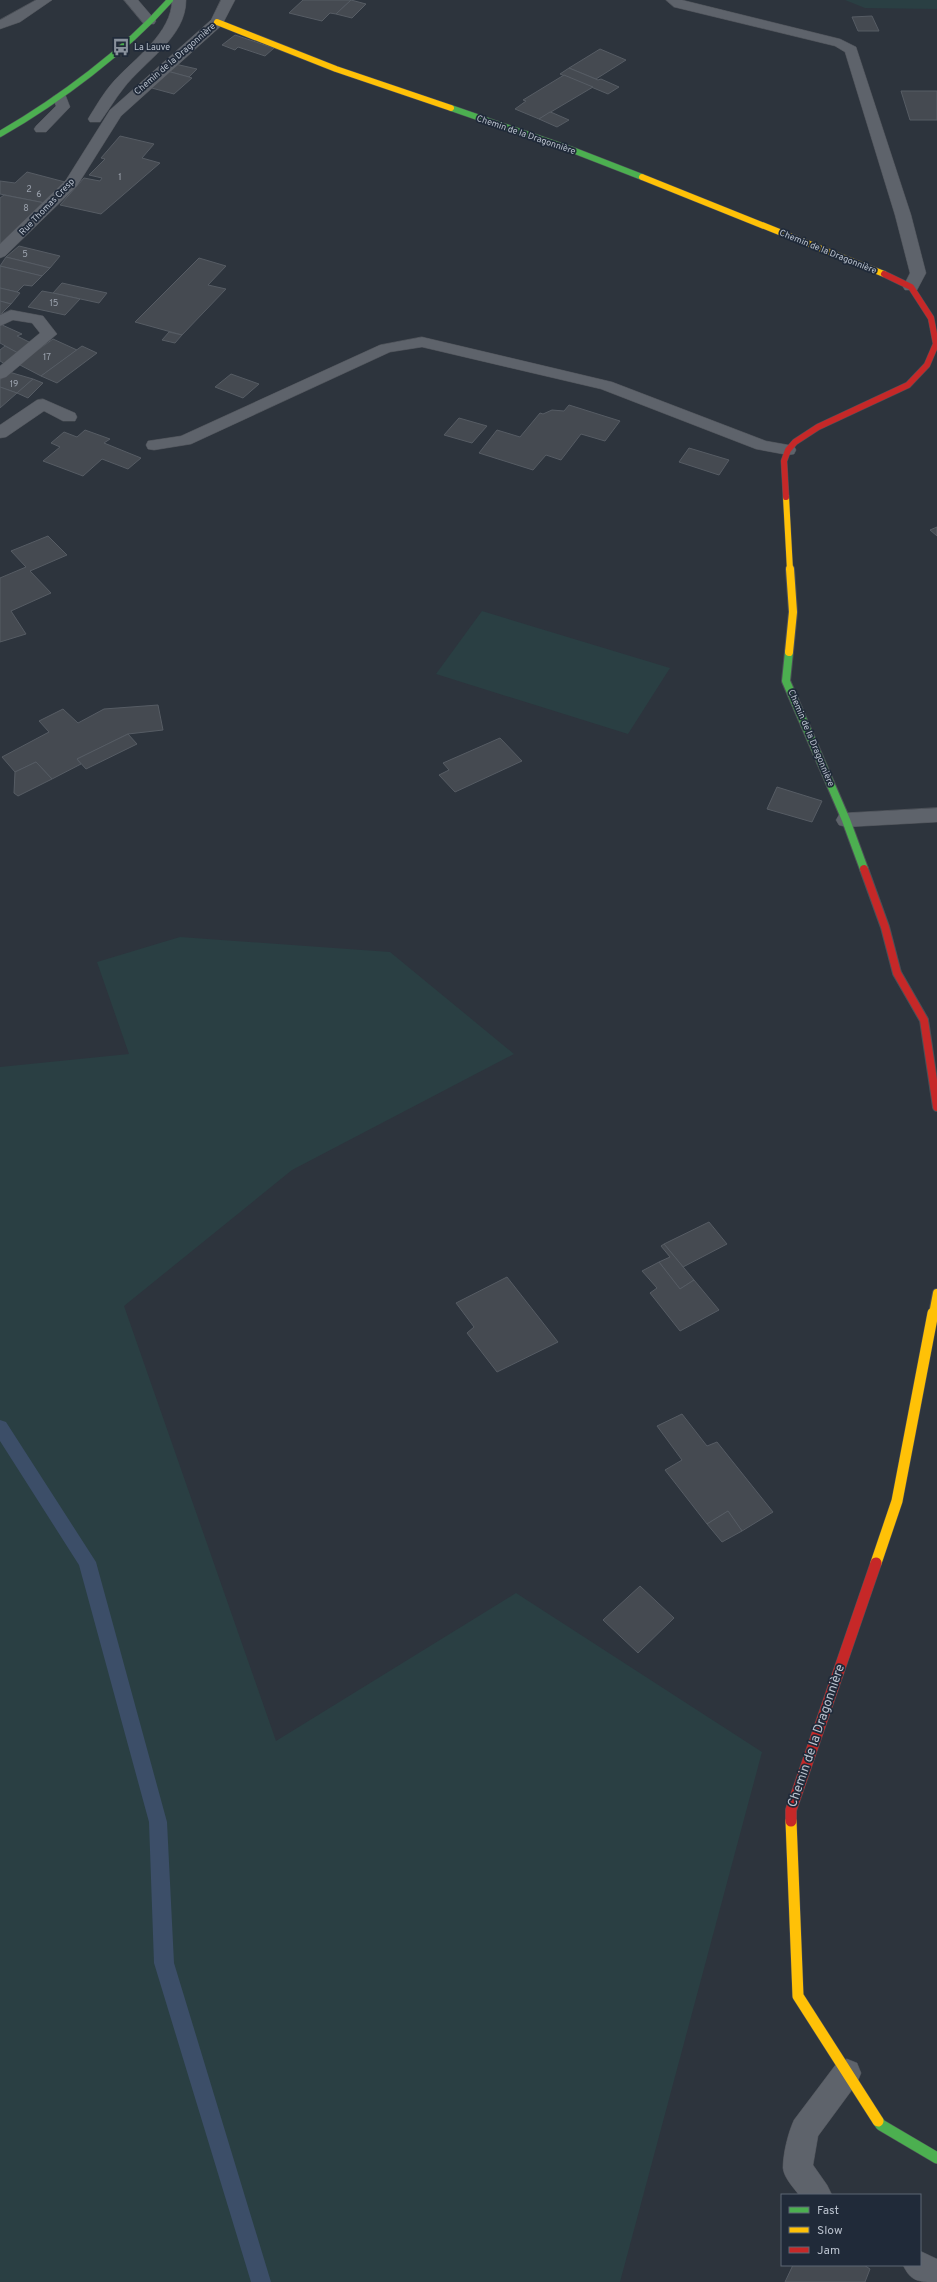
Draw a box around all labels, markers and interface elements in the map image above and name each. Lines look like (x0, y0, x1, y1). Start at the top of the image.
street label: Chemin de la Dragonnière (132, 21, 218, 97)
bus stop icon: La Lauve (111, 37, 131, 57)
place label: La Lauve (134, 42, 170, 53)
street label: Chemin de la Dragonnière (475, 113, 577, 157)
house number: 1 (118, 172, 122, 183)
street label: Rue Thomas Cresp (17, 176, 77, 238)
house number: 2 (26, 184, 32, 195)
house number: 6 (36, 189, 42, 200)
house number: 8 (23, 203, 29, 214)
street label: Chemin de la Dragonnière (778, 227, 878, 277)
house number: 5 (22, 249, 28, 260)
house number: 15 (50, 298, 58, 309)
house number: 17 (43, 352, 51, 363)
house number: 19 (10, 379, 18, 390)
street label: Chemin de la Dragonnière (786, 688, 836, 788)
street label: Chemin de la Dragonnière (785, 1662, 849, 1810)
legend (781, 2194, 921, 2266)
text: Fast (817, 2203, 839, 2219)
text: Slow (817, 2223, 843, 2239)
text: Jam (817, 2243, 840, 2259)

